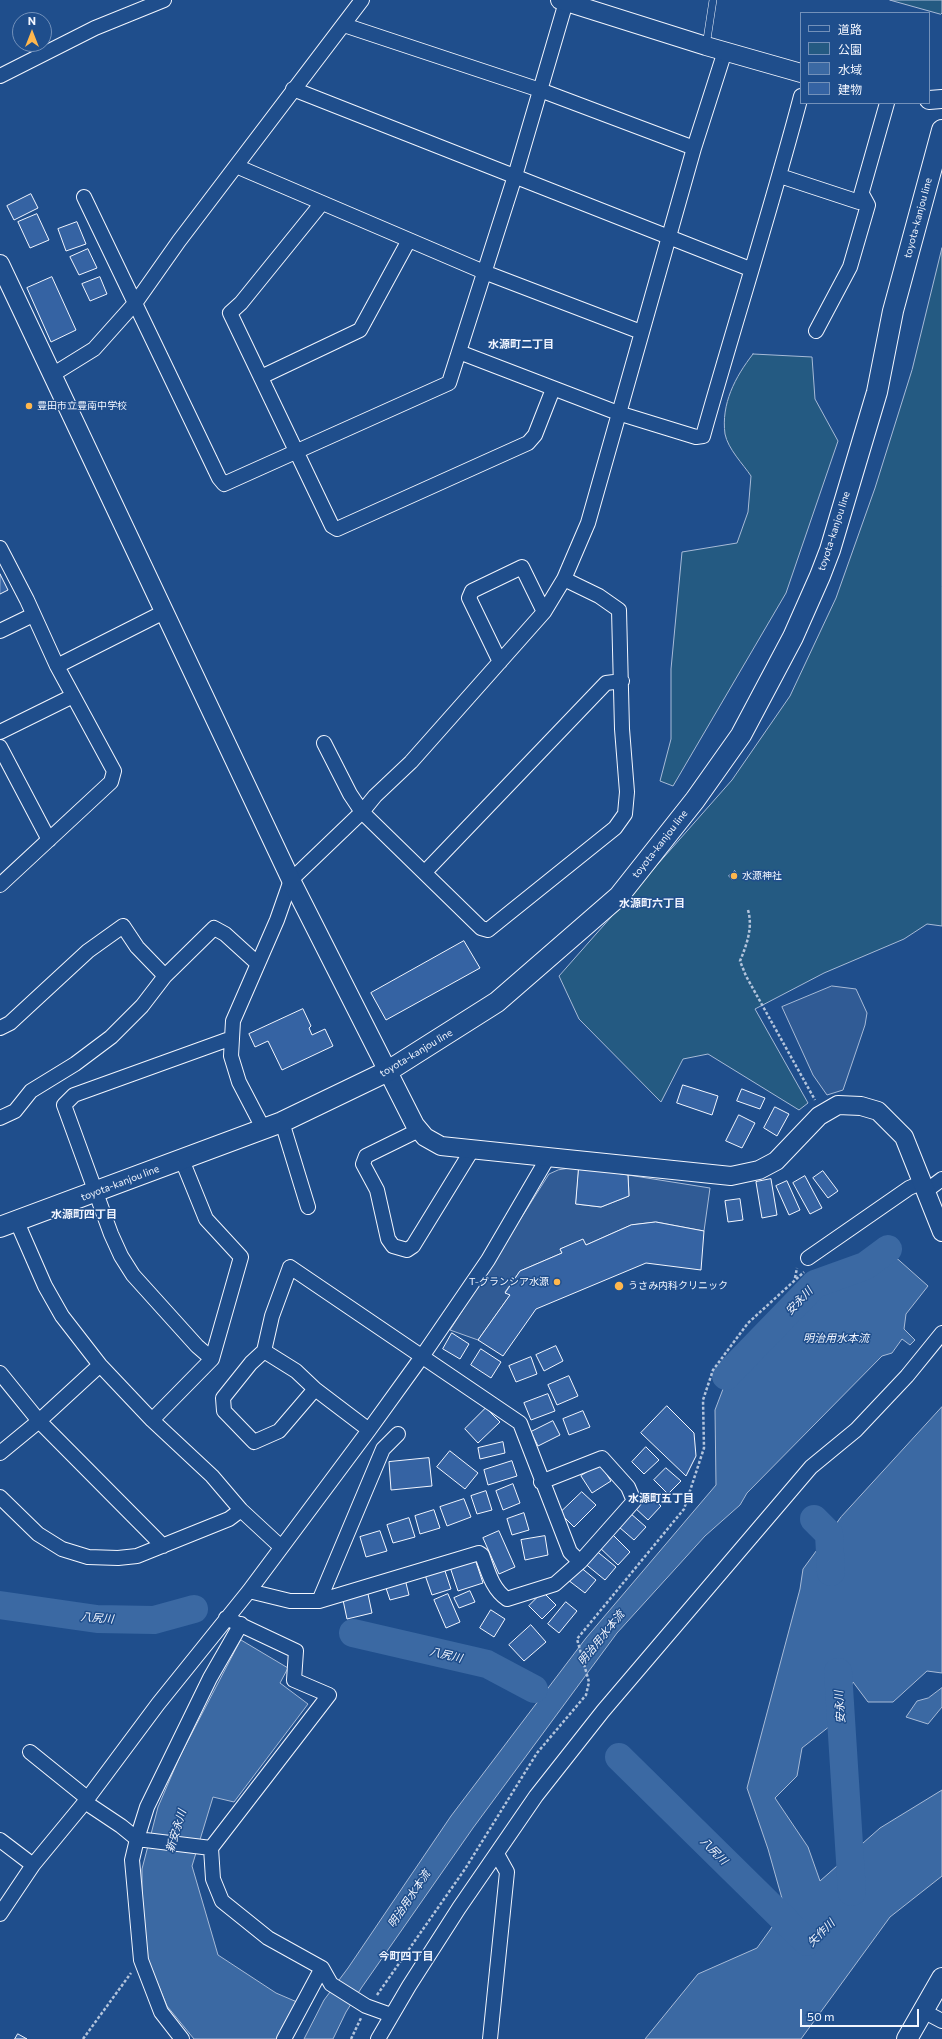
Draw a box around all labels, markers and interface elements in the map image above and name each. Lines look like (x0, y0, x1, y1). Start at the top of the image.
north arrow (12, 12, 52, 52)
legend (800, 12, 930, 104)
text: N (28, 14, 36, 27)
text: 道路 (838, 22, 862, 36)
text: 公園 (838, 42, 862, 56)
text: 水域 (838, 62, 862, 76)
text: 建物 (838, 82, 862, 96)
street label: toyota-kanjou line (901, 176, 935, 260)
district label: 水源町二丁目 (488, 337, 554, 351)
place label: 豊田市立豊南中学校 (37, 400, 127, 412)
marker: 豊田市立豊南中学校 (24, 401, 34, 411)
street label: toyota-kanjou line (816, 490, 852, 572)
street label: toyota-kanjou line (630, 808, 690, 880)
place label: 水源神社 (742, 870, 782, 882)
marker: 水源神社 (729, 871, 739, 881)
district label: 水源町六丁目 (619, 896, 685, 910)
street label: toyota-kanjou line (377, 1027, 455, 1079)
street label: toyota-kanjou line (79, 1163, 161, 1203)
district label: 水源町四丁目 (51, 1207, 117, 1221)
place label: T-グランシア水源 (469, 1276, 549, 1288)
marker: T-グランシア水源 (552, 1277, 562, 1287)
marker: うさみ内科クリニック (613, 1280, 625, 1292)
place label: うさみ内科クリニック (628, 1280, 728, 1292)
water label: 安永川 (783, 1285, 815, 1317)
water label: 明治用水本流 (803, 1331, 869, 1345)
district label: 水源町五丁目 (628, 1491, 694, 1505)
water label: 明治用水本流 (575, 1608, 627, 1668)
water label: 八尻川 (80, 1610, 114, 1626)
water label: 八尻川 (428, 1645, 464, 1665)
water label: 安永川 (832, 1690, 848, 1724)
water label: 新安永川 (163, 1808, 189, 1854)
water label: 八尻川 (698, 1835, 730, 1867)
water label: 明治用水本流 (385, 1868, 433, 1930)
water label: 矢作川 (805, 1917, 837, 1949)
district label: 今町四丁目 (379, 1949, 433, 1963)
scale bar (802, 2001, 921, 2027)
text: 50 m (807, 2009, 835, 2023)

